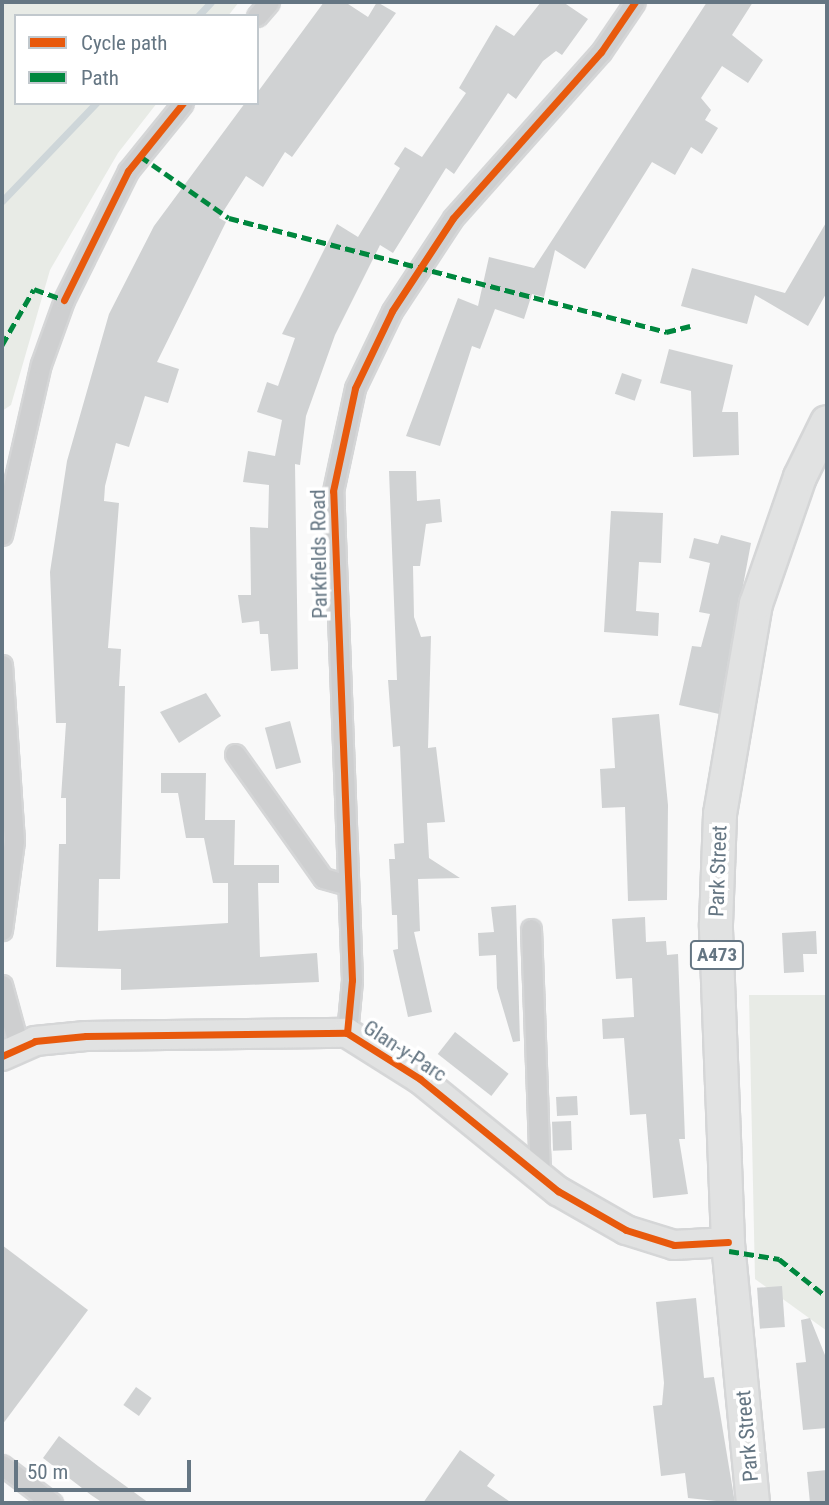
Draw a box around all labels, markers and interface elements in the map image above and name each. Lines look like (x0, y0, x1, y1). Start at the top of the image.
legend (14, 14, 259, 105)
text: Cycle path (81, 31, 167, 55)
text: Path (81, 66, 119, 90)
street label: Parkfields Road (305, 489, 333, 619)
street label: Park Street (704, 825, 732, 917)
road number: A473 (689, 939, 745, 970)
street label: Glan-y-Parc (359, 1015, 451, 1087)
street label: Park Street (730, 1389, 764, 1483)
scale bar (18, 1446, 194, 1490)
text: 50 m (27, 1460, 68, 1484)

